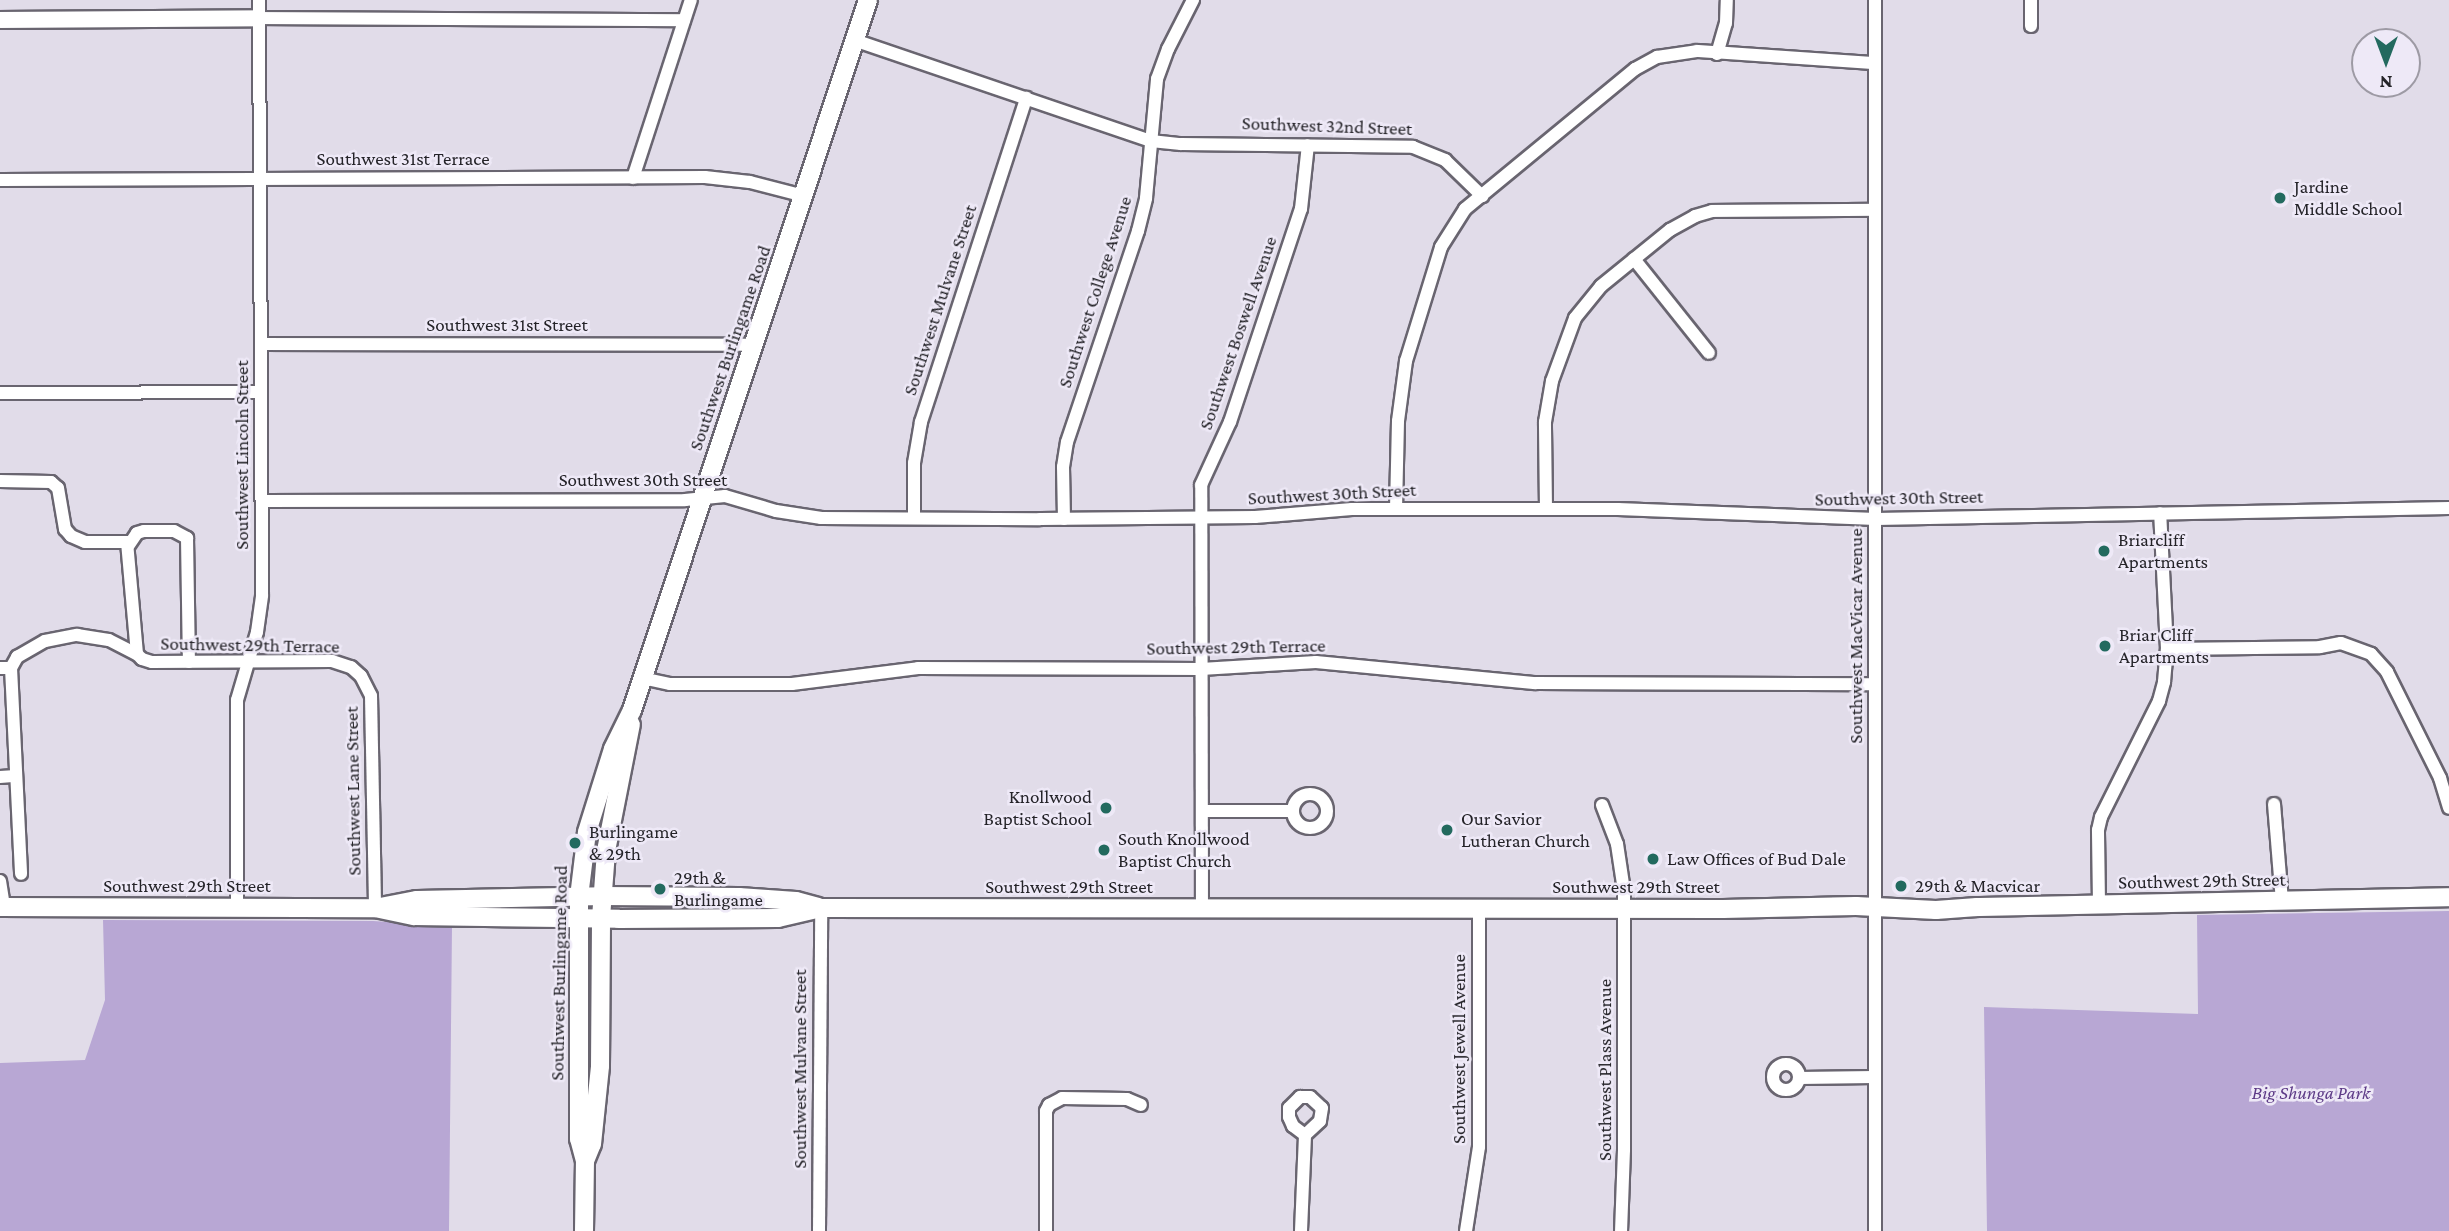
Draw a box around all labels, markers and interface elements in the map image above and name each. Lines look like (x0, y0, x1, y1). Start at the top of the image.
north arrow (2351, 28, 2421, 98)
text: N (2380, 72, 2392, 93)
street label: Southwest 32nd Street (1241, 112, 1413, 140)
street label: Southwest 31st Terrace (317, 148, 489, 170)
place label: Jardine Middle School (2294, 176, 2402, 220)
marker: Jardine Middle School (2272, 190, 2288, 206)
street label: Southwest College Avenue (1053, 193, 1137, 391)
street label: Southwest Mulvane Street (898, 202, 982, 398)
street label: Southwest Boswell Avenue (1194, 233, 1282, 433)
street label: Southwest Burlingame Road (684, 243, 776, 453)
street label: Southwest 31st Street (426, 314, 588, 336)
street label: Southwest Lincoln Street (231, 360, 253, 550)
street label: Southwest 30th Street (559, 469, 727, 491)
street label: Southwest 30th Street (1247, 478, 1417, 510)
street label: Southwest 30th Street (1814, 485, 1984, 511)
street label: Southwest MacVicar Avenue (1845, 528, 1867, 744)
place label: Briarcliff Apartments (2118, 529, 2208, 573)
marker: Briarcliff Apartments (2096, 543, 2112, 559)
place label: Briar Cliff Apartments (2119, 624, 2209, 668)
street label: Southwest 29th Terrace (160, 632, 340, 658)
street label: Southwest 29th Terrace (1146, 634, 1326, 660)
marker: Briar Cliff Apartments (2097, 638, 2113, 654)
street label: Southwest Lane Street (340, 706, 366, 876)
place label: Knollwood Baptist School (984, 786, 1092, 830)
marker: Knollwood Baptist School (1098, 800, 1114, 816)
place label: Our Savior Lutheran Church (1461, 808, 1590, 852)
place label: Burlingame & 29th (589, 821, 678, 865)
marker: Our Savior Lutheran Church (1439, 822, 1455, 838)
place label: South Knollwood Baptist Church (1118, 828, 1250, 872)
marker: Burlingame & 29th (567, 835, 583, 851)
marker: South Knollwood Baptist Church (1096, 842, 1112, 858)
place label: Law Offices of Bud Dale (1667, 848, 1846, 870)
marker: Law Offices of Bud Dale (1645, 851, 1661, 867)
street label: Southwest Burlingame Road (546, 865, 572, 1081)
place label: 29th & Burlingame (674, 867, 763, 911)
street label: Southwest 29th Street (2118, 868, 2286, 894)
street label: Southwest 29th Street (103, 875, 271, 897)
place label: 29th & Macvicar (1915, 875, 2040, 897)
street label: Southwest 29th Street (985, 876, 1153, 898)
street label: Southwest 29th Street (1552, 876, 1720, 898)
marker: 29th & Macvicar (1893, 878, 1909, 894)
marker: 29th & Burlingame (652, 881, 668, 897)
street label: Southwest Jewell Avenue (1448, 954, 1470, 1144)
street label: Southwest Mulvane Street (789, 969, 811, 1169)
street label: Southwest Plass Avenue (1594, 979, 1616, 1161)
park label: Big Shunga Park (2252, 1082, 2370, 1104)

